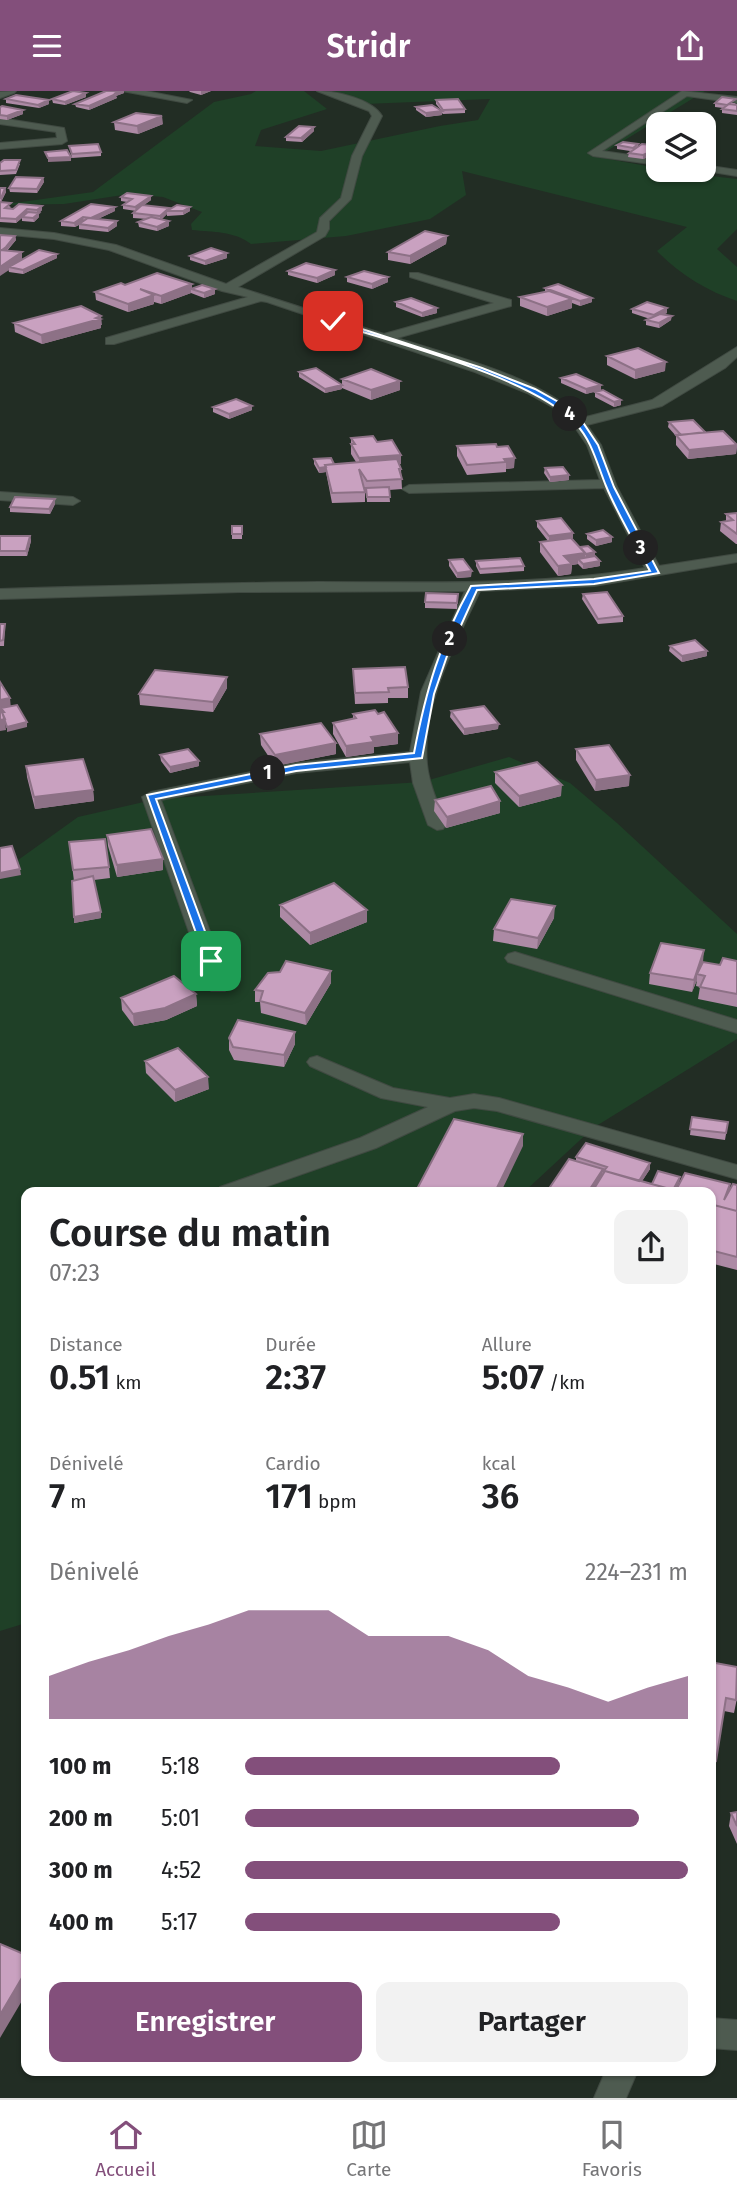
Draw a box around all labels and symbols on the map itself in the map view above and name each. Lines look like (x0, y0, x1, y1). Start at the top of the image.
pin (303, 291, 363, 351)
pin: 4 (552, 397, 588, 431)
pin: 3 (624, 531, 658, 566)
pin: 2 (433, 621, 468, 657)
pin: 1 (250, 755, 286, 791)
pin (181, 931, 241, 991)

